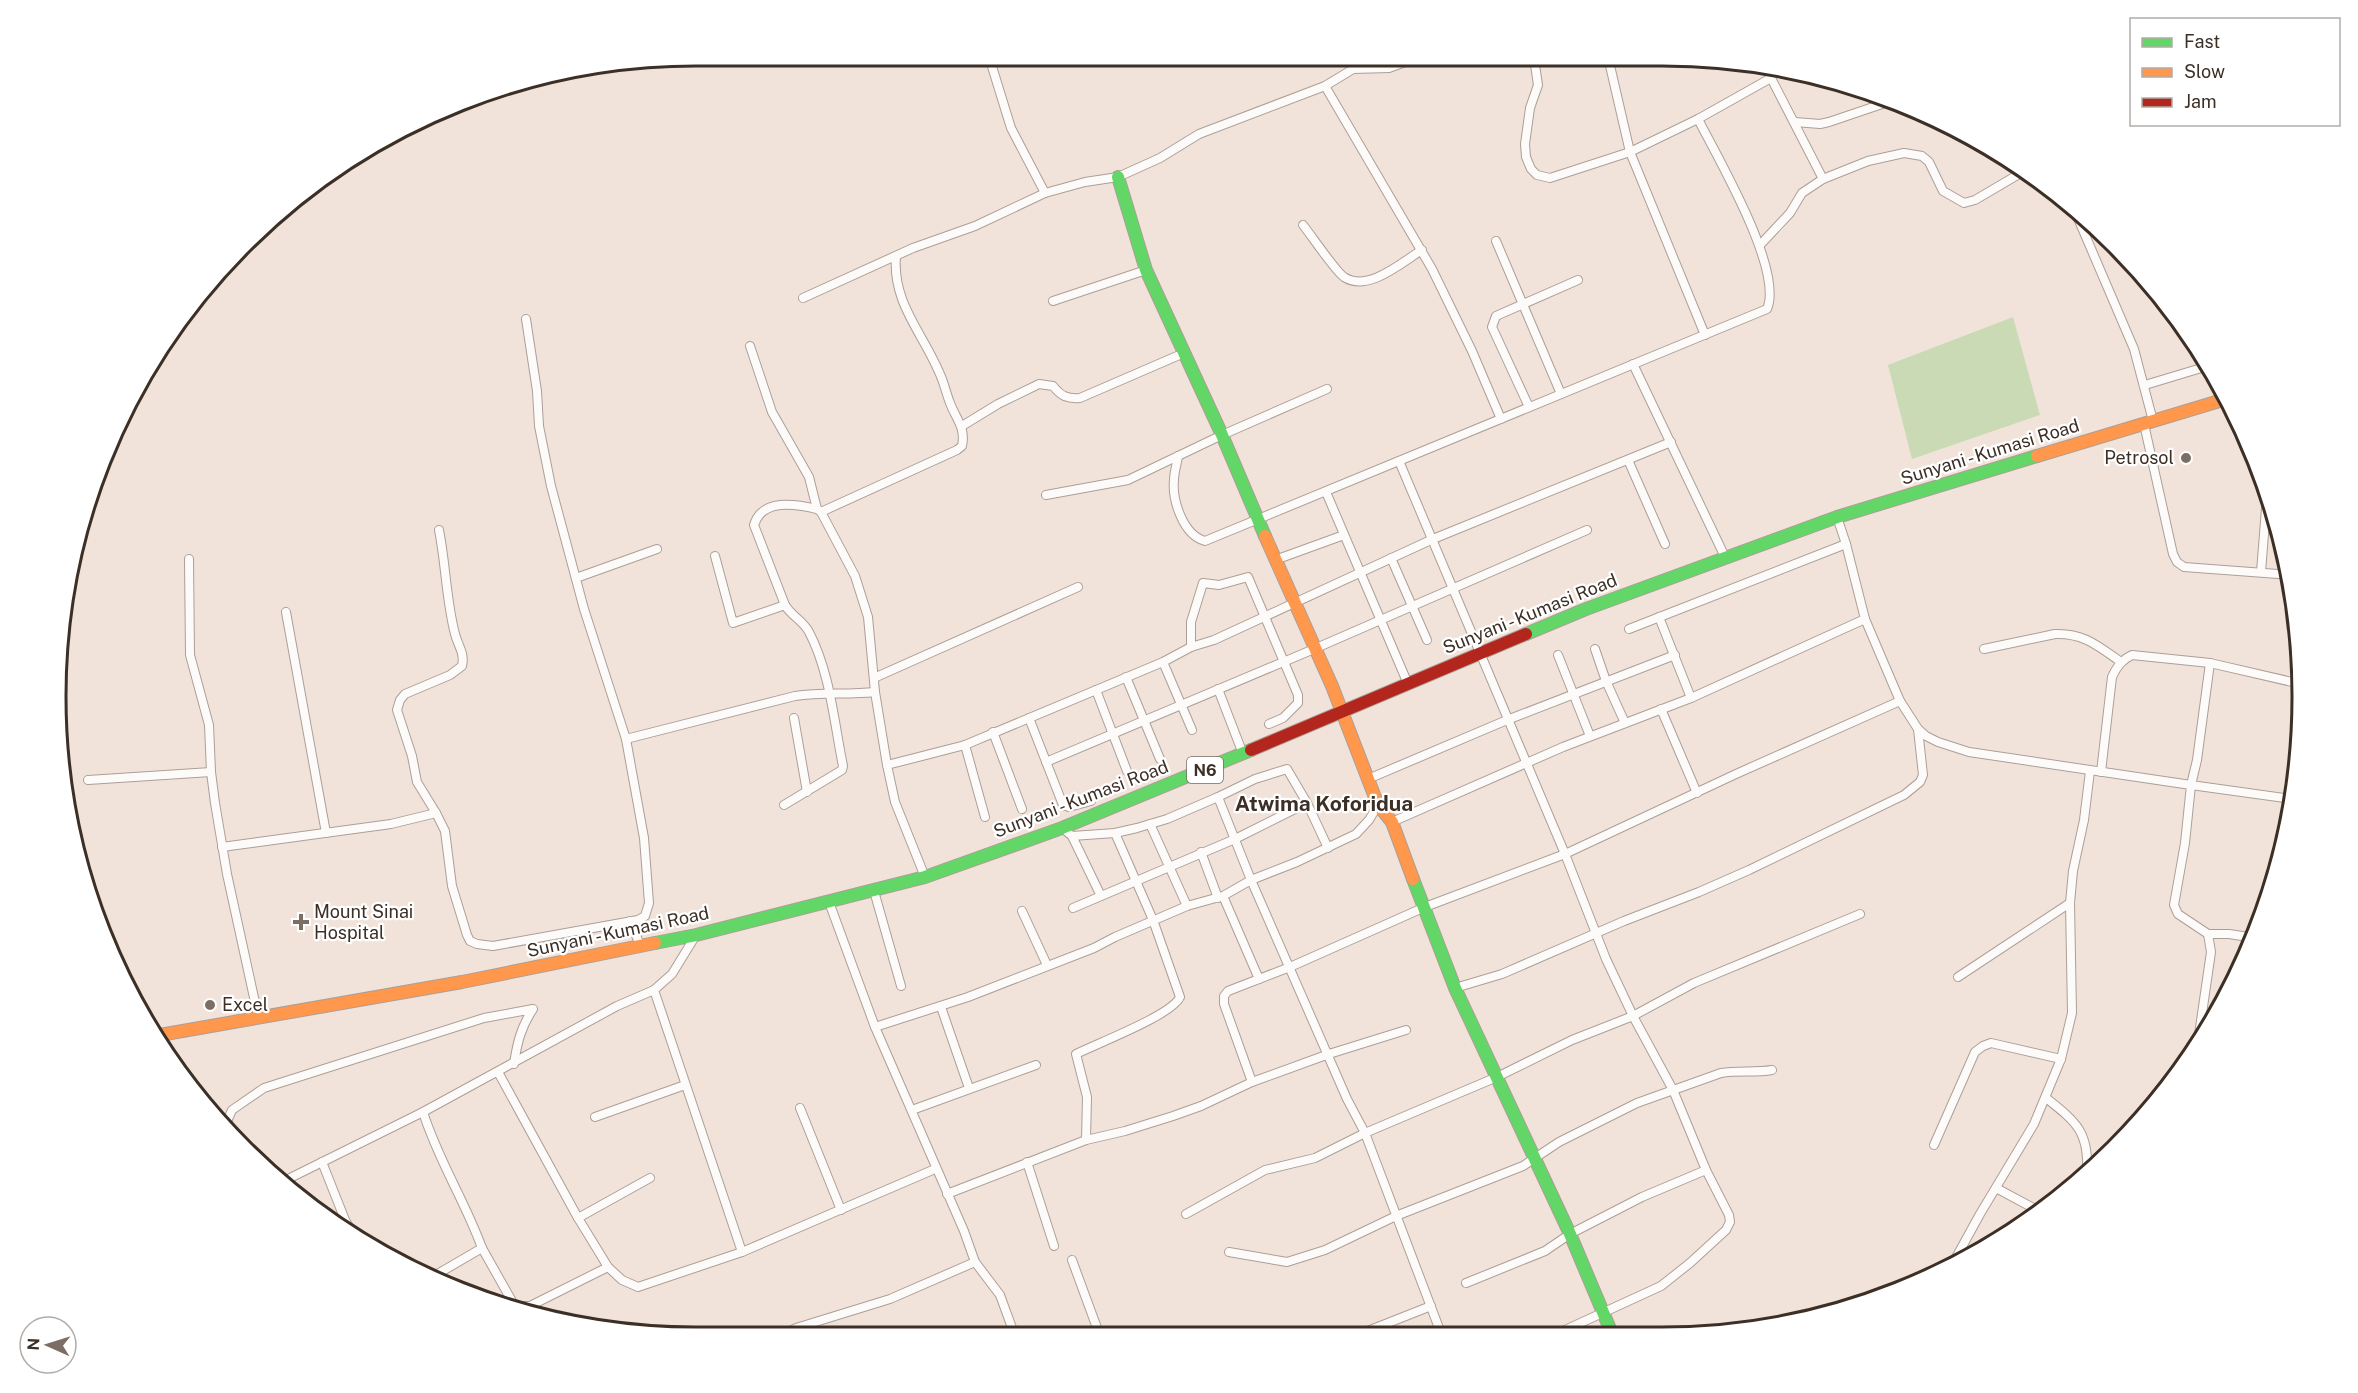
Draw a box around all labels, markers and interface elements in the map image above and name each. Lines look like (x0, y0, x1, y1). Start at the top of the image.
legend (2130, 18, 2340, 126)
text: Fast (2184, 31, 2220, 52)
text: Slow (2184, 61, 2225, 82)
text: Jam (2184, 91, 2217, 112)
street label: Sunyani - Kumasi Road (1898, 414, 2082, 489)
place label: Petrosol (2104, 447, 2174, 468)
marker: Petrosol (2179, 451, 2193, 465)
street label: Sunyani - Kumasi Road (1440, 569, 1620, 658)
street label: Sunyani - Kumasi Road (990, 755, 1171, 842)
road number: N6 (1187, 757, 1223, 783)
district label: Atwima Koforidua (1235, 791, 1413, 816)
place label: Mount Sinai Hospital (314, 901, 413, 943)
street label: Sunyani - Kumasi Road (525, 902, 711, 961)
marker: Mount Sinai Hospital (292, 913, 310, 931)
place label: Excel (222, 994, 268, 1015)
marker: Excel (203, 998, 217, 1012)
north arrow (18, 1315, 78, 1375)
text: N (24, 1337, 43, 1351)

